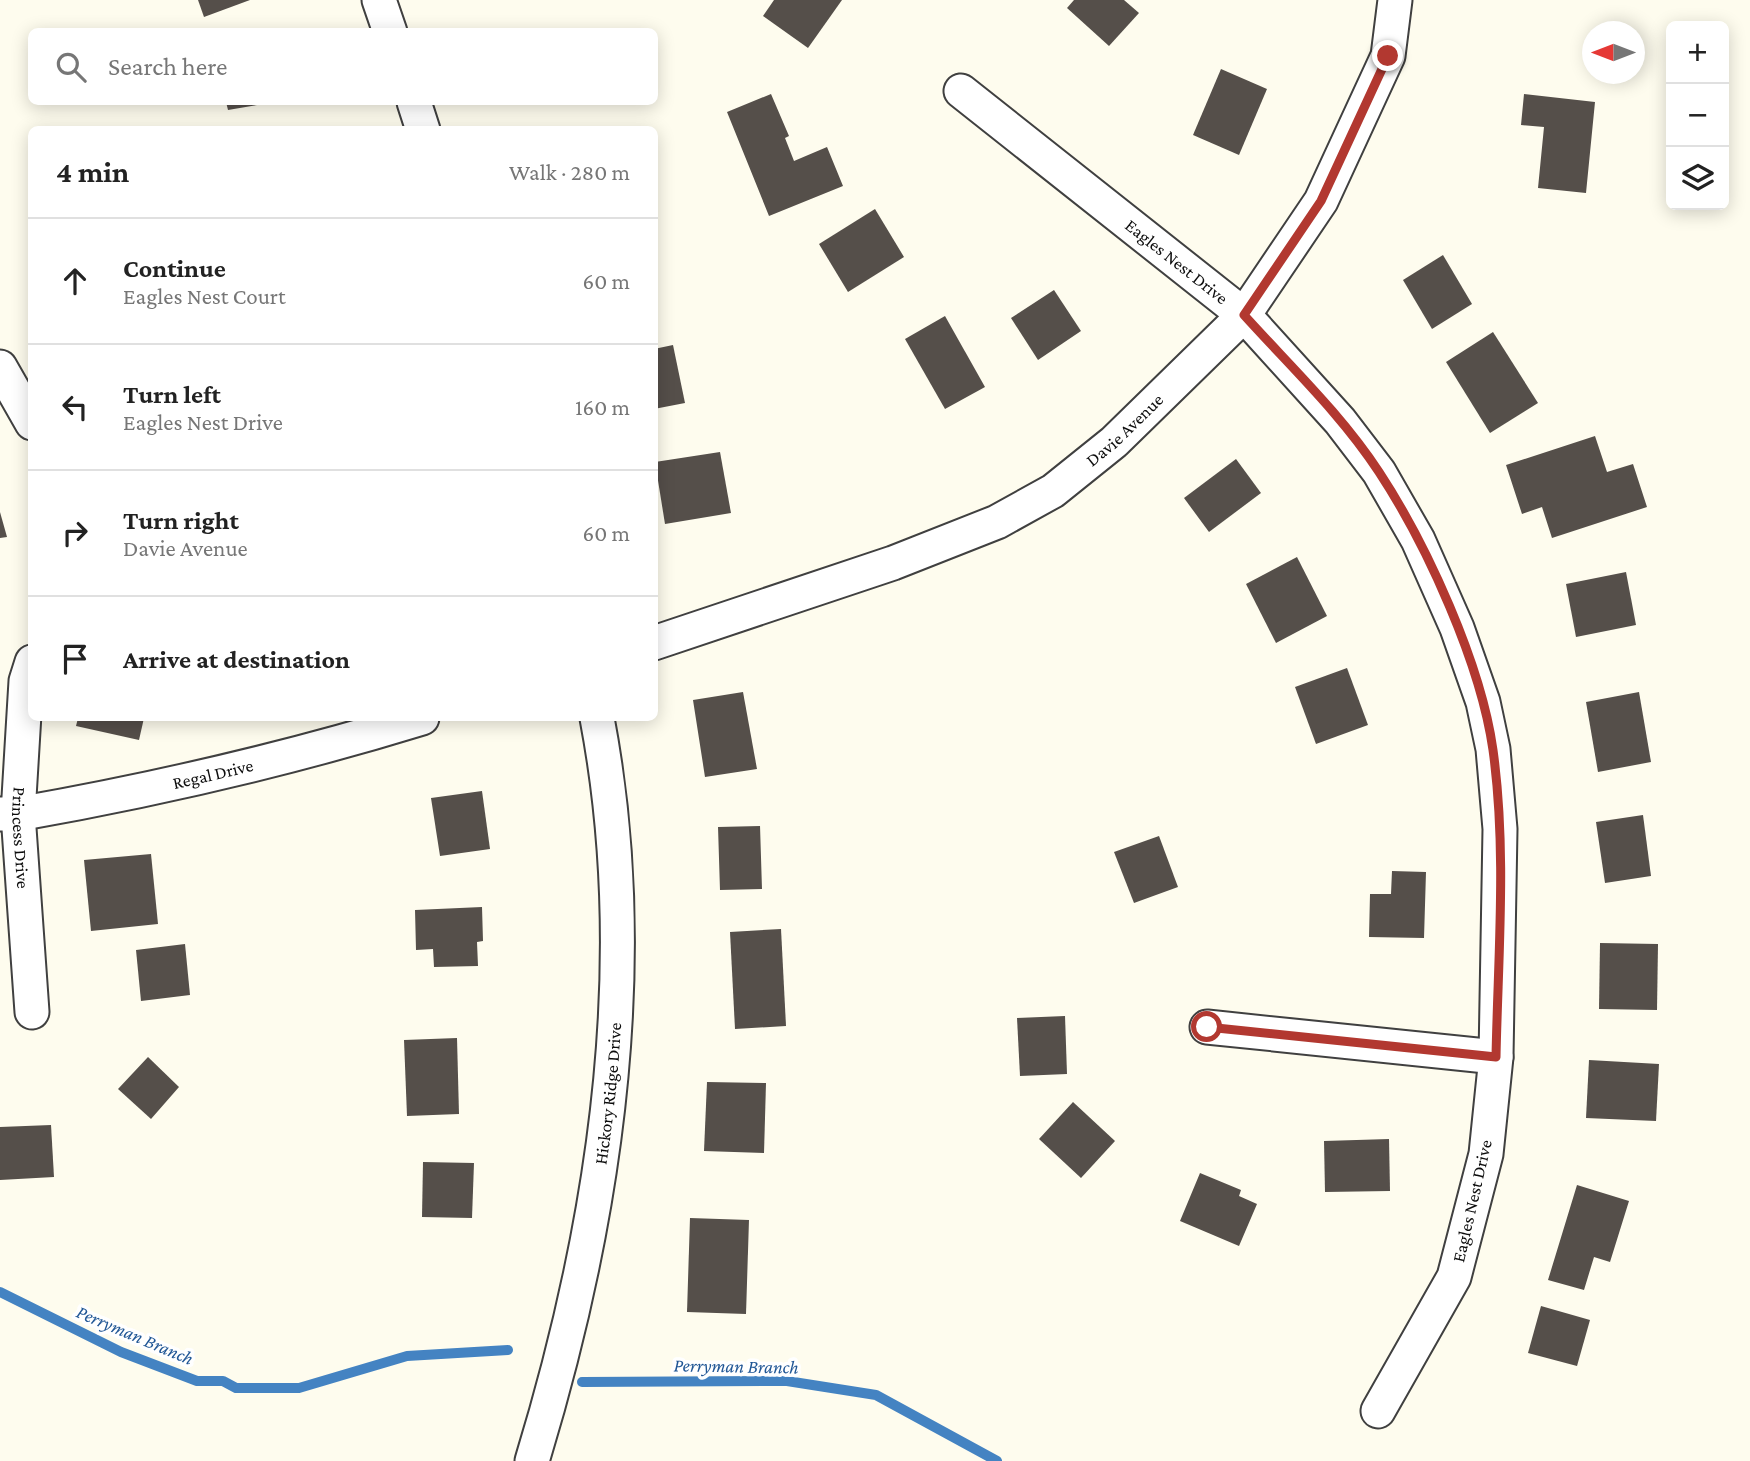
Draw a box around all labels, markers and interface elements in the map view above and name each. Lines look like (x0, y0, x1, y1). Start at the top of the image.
north arrow (1582, 21, 1645, 84)
map controls (1666, 21, 1729, 210)
button: + (1666, 21, 1729, 84)
search box (28, 28, 658, 105)
route end (1372, 40, 1403, 71)
icon: search (52, 48, 90, 86)
text: Search here (108, 52, 227, 81)
button: − (1666, 84, 1729, 147)
button: layers (1666, 147, 1729, 210)
text: 4 min (56, 155, 129, 188)
text: Walk · 280 m (509, 159, 630, 185)
street label: Eagles Nest Drive (1121, 215, 1232, 308)
text: Continue (123, 254, 226, 283)
icon: ahead (56, 262, 94, 300)
text: 60 m (583, 268, 630, 294)
text: Eagles Nest Court (123, 283, 286, 309)
text: Turn left (123, 380, 221, 409)
icon: left (56, 388, 94, 426)
street label: Davie Avenue (1082, 390, 1167, 470)
text: 160 m (575, 394, 630, 420)
text: Eagles Nest Drive (123, 409, 283, 435)
text: Turn right (123, 506, 239, 535)
icon: right (56, 514, 94, 552)
text: 60 m (583, 520, 630, 546)
text: Davie Avenue (123, 535, 248, 561)
icon: arrive (56, 640, 94, 678)
text: Arrive at destination (123, 645, 350, 674)
street label: Regal Drive (171, 755, 255, 793)
street label: Princess Drive (8, 786, 33, 889)
route start (1191, 1011, 1222, 1042)
street label: Hickory Ridge Drive (591, 1022, 625, 1166)
street label: Eagles Nest Drive (1448, 1138, 1496, 1264)
water label: Perryman Branch (73, 1301, 197, 1369)
water label: Perryman Branch (673, 1354, 799, 1378)

